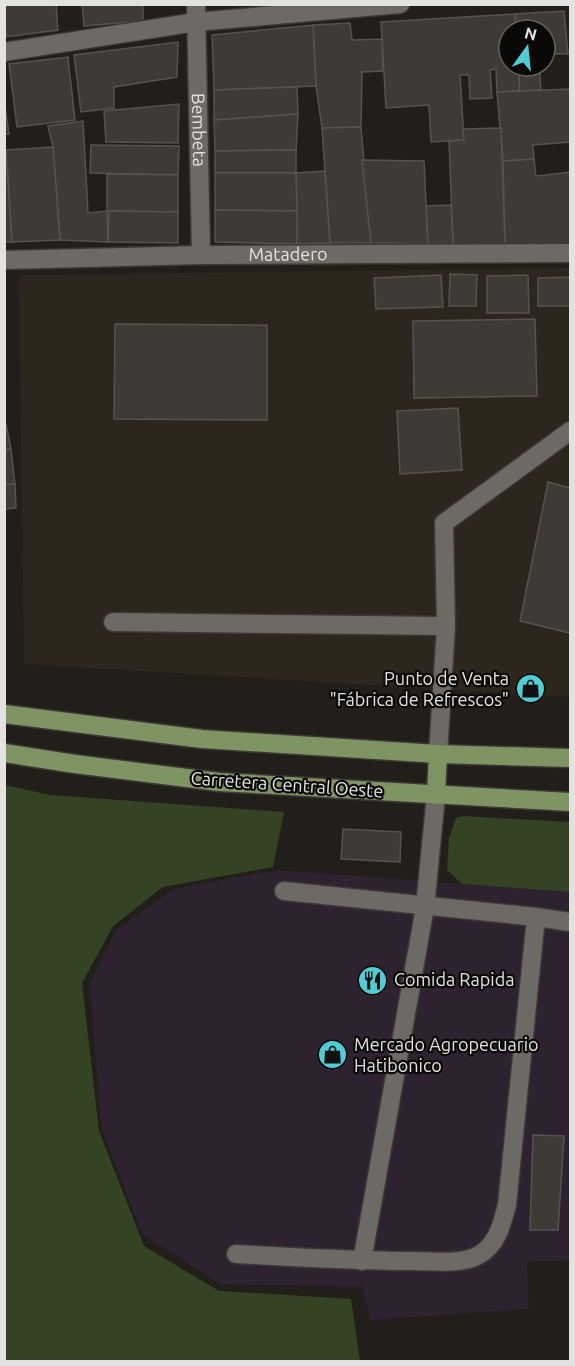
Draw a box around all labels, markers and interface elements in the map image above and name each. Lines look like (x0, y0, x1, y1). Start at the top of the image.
north arrow (497, 18, 557, 78)
text: N (523, 23, 539, 44)
street label: Bembeta (189, 93, 210, 167)
street label: Matadero (248, 243, 328, 264)
place label: Punto de Venta "Fábrica de Refrescos" (330, 668, 509, 709)
shop icon: Punto de Venta "Fábrica de Refrescos" (514, 673, 546, 705)
street label: Carretera Central Oeste (190, 767, 384, 801)
restaurant icon: Comida Rapida (357, 964, 389, 996)
place label: Comida Rapida (394, 969, 514, 989)
place label: Mercado Agropecuario Hatibonico (354, 1034, 539, 1075)
shop icon: Mercado Agropecuario Hatibonico (317, 1039, 349, 1071)

